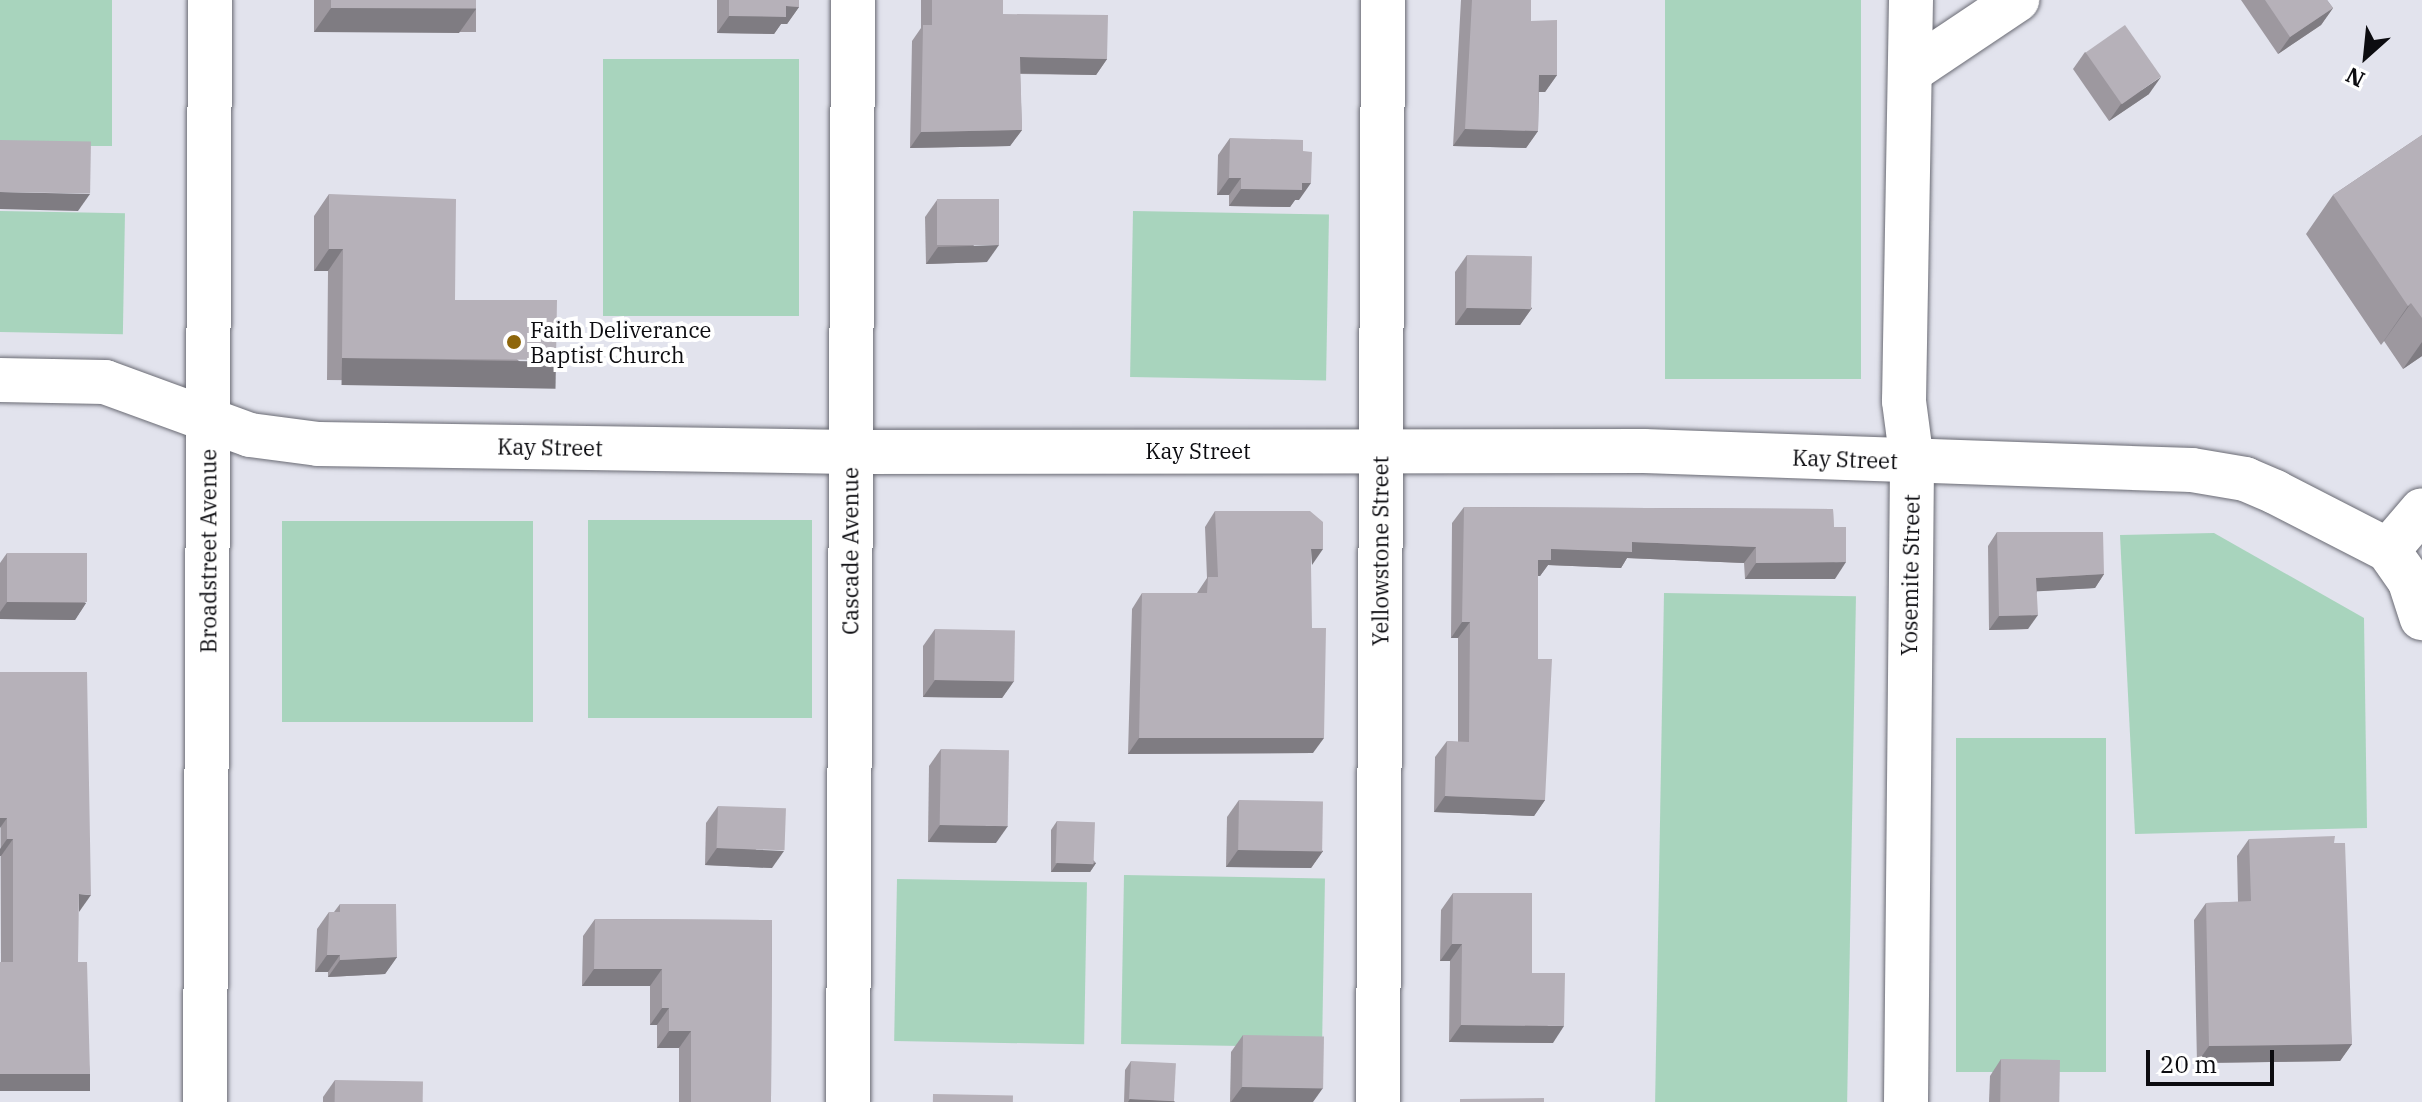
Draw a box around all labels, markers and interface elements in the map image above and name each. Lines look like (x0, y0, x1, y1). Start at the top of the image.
north arrow (2326, 16, 2406, 96)
text: N (2341, 61, 2369, 95)
place label: Faith Deliverance Baptist Church (530, 316, 711, 368)
marker: Faith Deliverance Baptist Church (505, 333, 523, 351)
street label: Kay Street (497, 433, 603, 461)
street label: Kay Street (1145, 438, 1251, 464)
street label: Kay Street (1792, 444, 1898, 474)
street label: Broadstreet Avenue (195, 449, 221, 653)
street label: Yellowstone Street (1367, 456, 1393, 646)
street label: Cascade Avenue (837, 467, 863, 635)
street label: Yosemite Street (1895, 494, 1925, 656)
scale bar (2150, 1034, 2278, 1084)
text: 20 m (2160, 1048, 2217, 1080)

